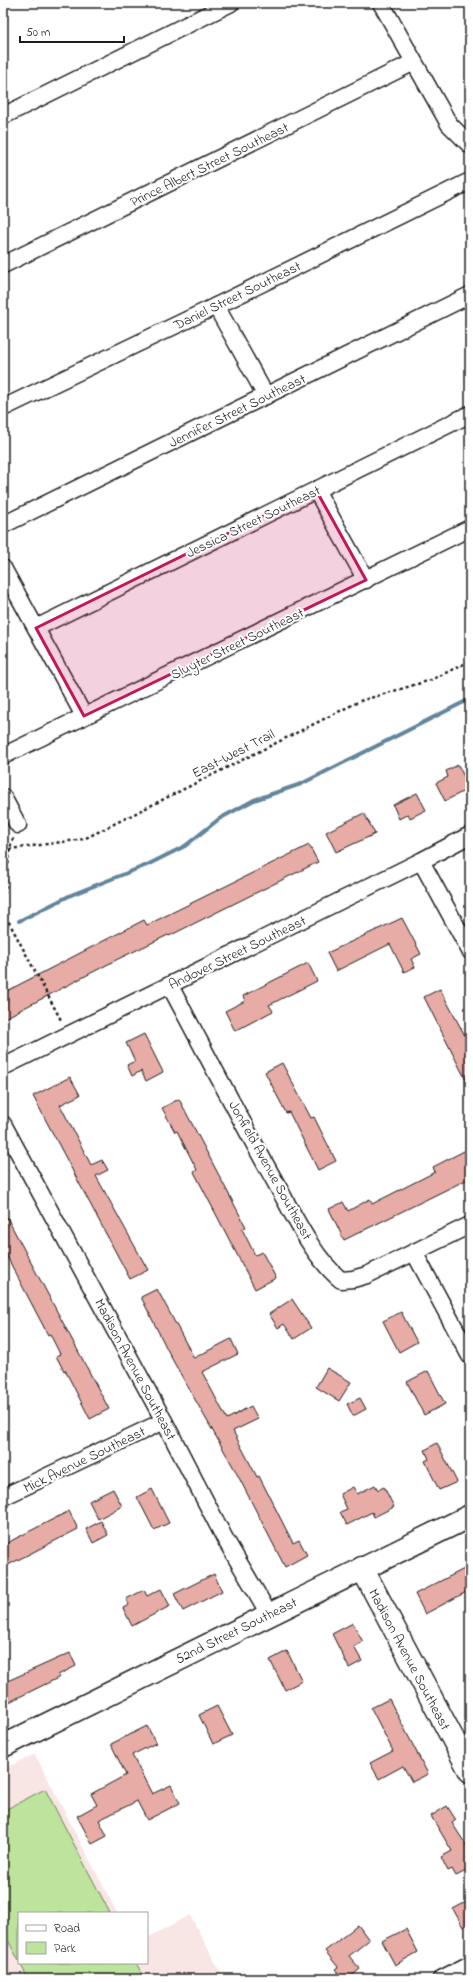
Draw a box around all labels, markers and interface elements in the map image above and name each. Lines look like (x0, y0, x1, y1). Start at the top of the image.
scale bar (20, 18, 124, 44)
text: 50 m (26, 24, 50, 42)
street label: Prince Albert Street Southeast (127, 118, 293, 213)
street label: Daniel Street Southeast (170, 256, 305, 337)
street label: Jennifer Street Southeast (166, 369, 310, 454)
street label: Jessica Street Southeast (183, 481, 325, 564)
street label: Sluyter Street Southeast (167, 603, 309, 687)
street label: East-West Trail (189, 724, 279, 784)
street label: Andover Street Southeast (165, 911, 310, 996)
street label: Jonfield Avenue Southeast (223, 1097, 317, 1245)
street label: Madison Avenue Southeast (88, 1295, 181, 1445)
street label: Mick Avenue Southeast (20, 1422, 150, 1499)
street label: Madison Avenue Southeast (362, 1585, 455, 1735)
street label: 52nd Street Southeast (172, 1593, 301, 1670)
legend (18, 1912, 148, 1964)
text: Road (54, 1920, 80, 1938)
text: Park (54, 1940, 76, 1958)

